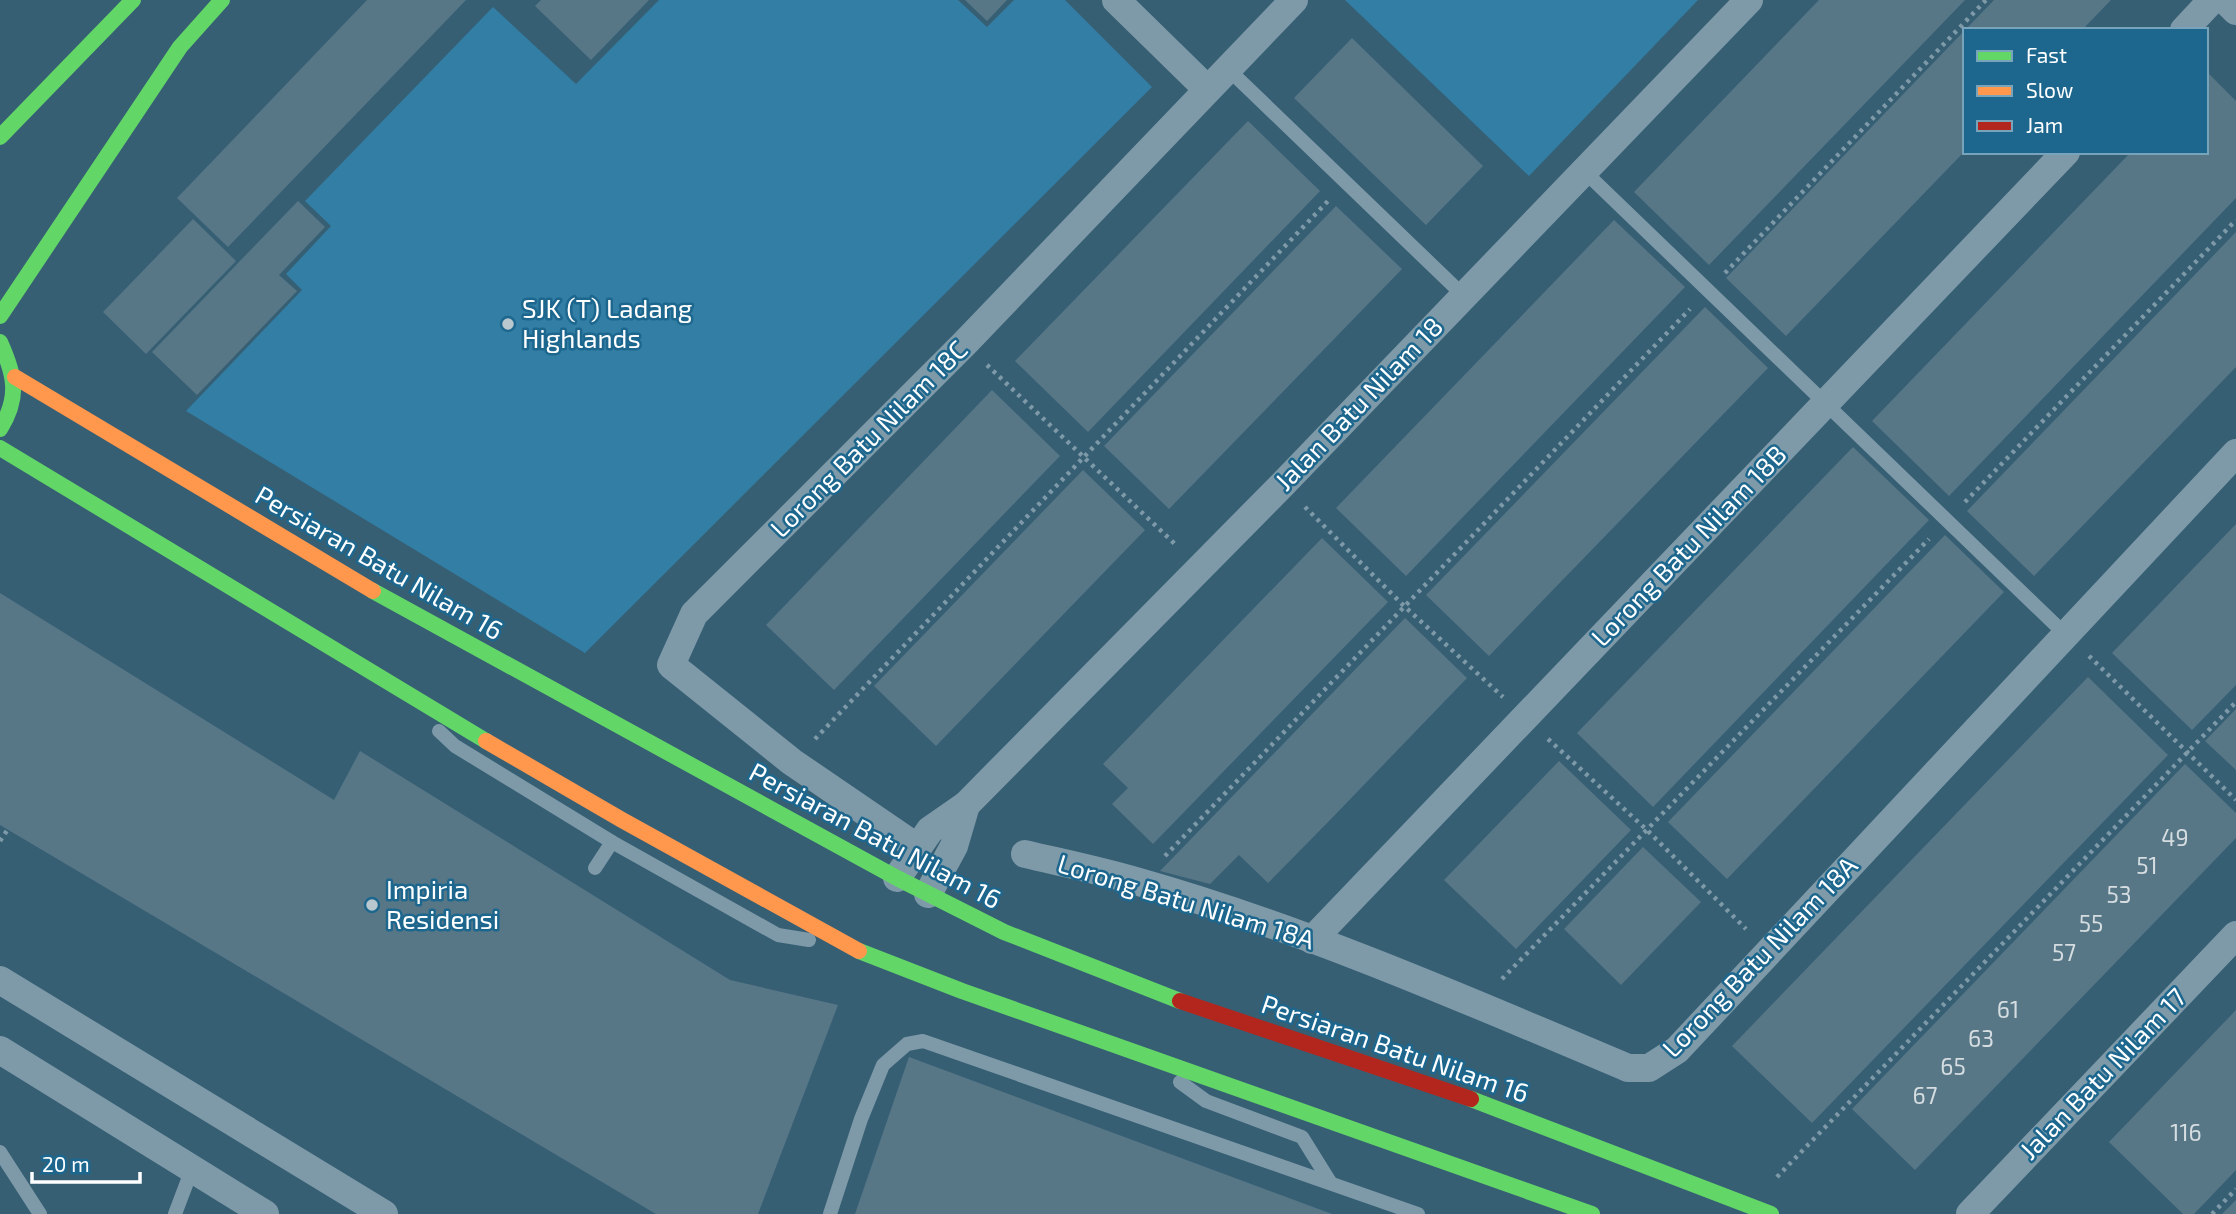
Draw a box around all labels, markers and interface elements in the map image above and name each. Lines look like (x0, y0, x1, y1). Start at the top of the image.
legend (1963, 28, 2208, 154)
text: Fast (2026, 42, 2067, 67)
text: Slow (2026, 77, 2073, 102)
text: Jam (2026, 112, 2063, 137)
place label: SJK (T) Ladang Highlands (522, 292, 692, 353)
street label: Jalan Batu Nilam 18 (1267, 310, 1448, 496)
marker: SJK (T) Ladang Highlands (500, 316, 516, 332)
street label: Lorong Batu Nilam 18C (763, 333, 973, 543)
street label: Lorong Batu Nilam 18B (1584, 438, 1792, 652)
street label: Persiaran Batu Nilam 16 (250, 478, 509, 645)
street label: Persiaran Batu Nilam 16 (745, 755, 1007, 914)
house number: 49 (2161, 823, 2189, 851)
street label: Lorong Batu Nilam 18A (1054, 847, 1319, 954)
street label: Lorong Batu Nilam 18A (1655, 849, 1863, 1063)
house number: 51 (2136, 851, 2158, 879)
place label: Impiria Residensi (386, 873, 499, 934)
house number: 53 (2106, 880, 2132, 908)
marker: Impiria Residensi (364, 897, 380, 913)
house number: 55 (2079, 909, 2103, 937)
house number: 57 (2052, 938, 2076, 966)
street label: Jalan Batu Nilam 17 (2012, 981, 2192, 1165)
street label: Persiaran Batu Nilam 16 (1258, 987, 1533, 1108)
house number: 61 (1997, 995, 2019, 1023)
house number: 63 (1968, 1024, 1994, 1052)
house number: 65 (1940, 1052, 1966, 1080)
house number: 67 (1913, 1081, 1938, 1109)
house number: 116 (2170, 1118, 2202, 1146)
scale bar (32, 1140, 140, 1184)
text: 20 m (42, 1151, 90, 1176)

